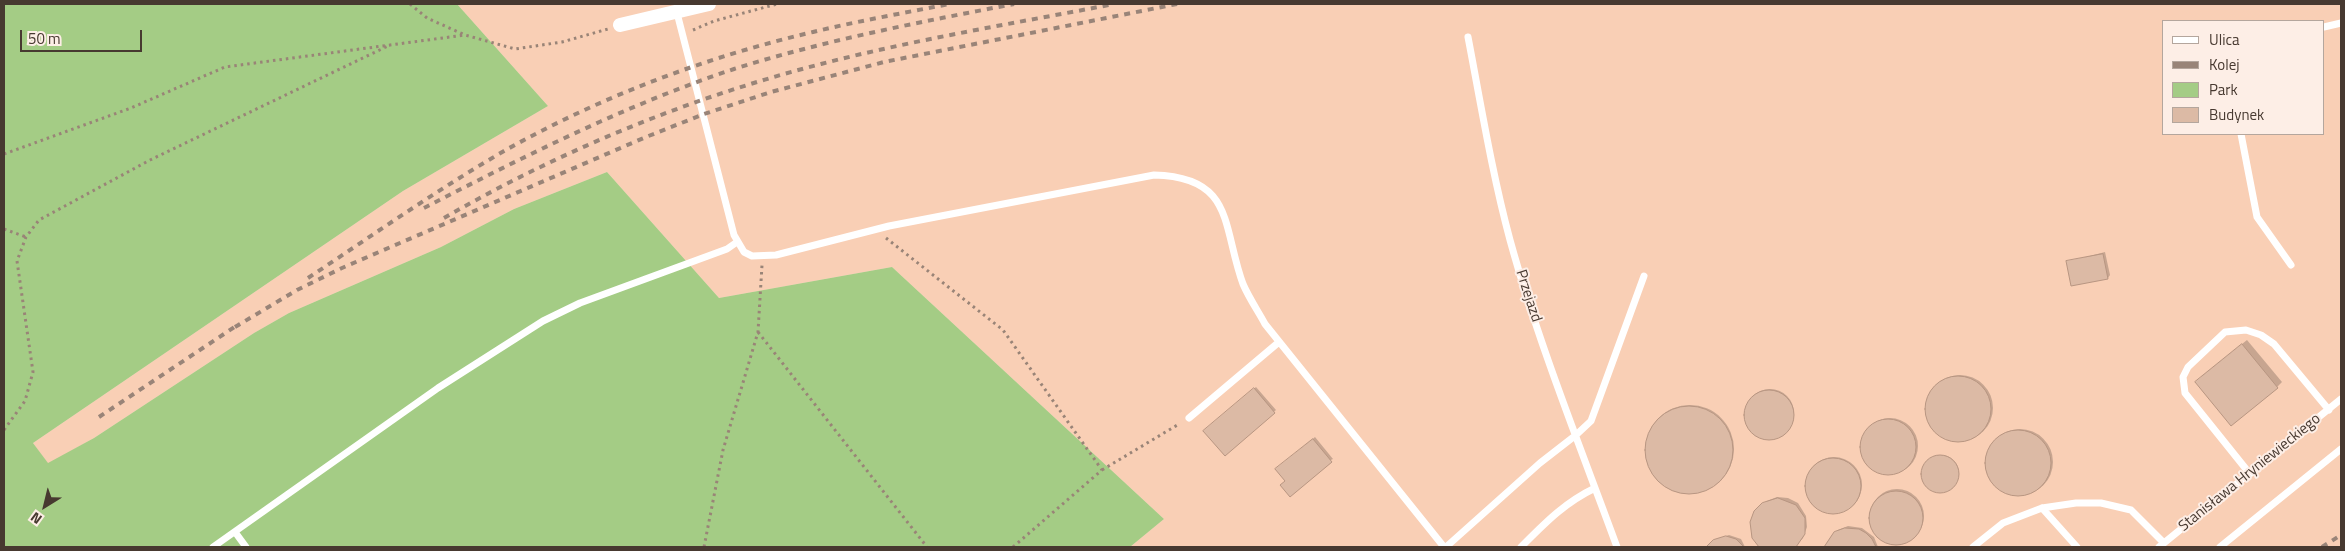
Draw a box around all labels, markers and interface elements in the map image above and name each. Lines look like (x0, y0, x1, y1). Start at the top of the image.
scale bar (22, 20, 145, 52)
legend (2162, 20, 2325, 135)
text: 50 m (28, 27, 61, 50)
text: Ulica (2209, 28, 2239, 51)
text: Kolej (2209, 53, 2240, 76)
text: Park (2209, 78, 2238, 101)
text: Budynek (2209, 103, 2264, 126)
street label: Przejazd (1511, 268, 1545, 324)
street label: Stanisława Hryniewieckiego (2175, 410, 2325, 536)
north arrow (20, 481, 70, 531)
text: N (26, 507, 46, 530)

